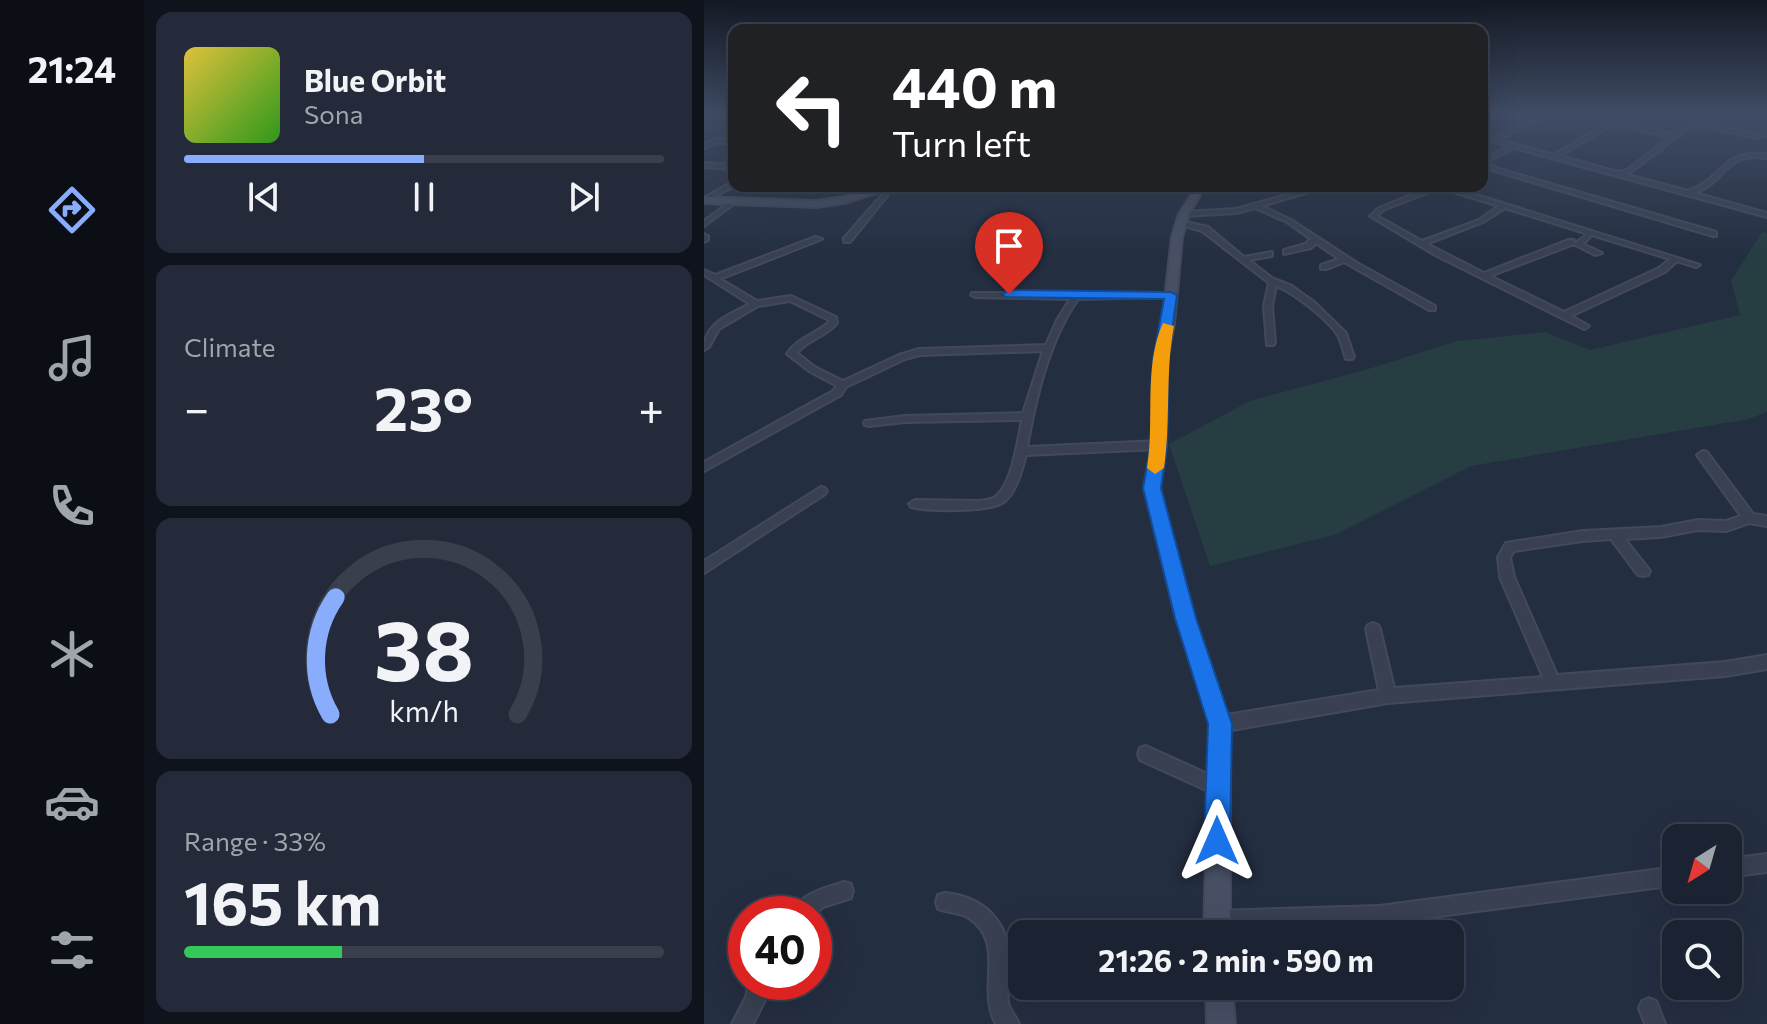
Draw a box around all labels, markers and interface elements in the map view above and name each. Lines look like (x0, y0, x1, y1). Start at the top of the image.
text: 21:24 (28, 46, 116, 90)
text: 440 m (892, 51, 1057, 120)
icon: left (760, 56, 864, 160)
text: Blue Orbit (304, 61, 446, 98)
text: Sona (304, 98, 363, 129)
text: Turn left (892, 120, 1031, 164)
icon: previous (242, 175, 286, 219)
icon: pause (402, 175, 446, 219)
icon: next (562, 175, 606, 219)
icon: directions (44, 182, 100, 238)
pin (975, 212, 1043, 294)
icon: arrive (987, 224, 1031, 268)
icon: music (44, 330, 100, 386)
text: Climate (184, 331, 276, 362)
text: 23° (374, 370, 473, 443)
text: − (184, 380, 209, 434)
text: + (638, 380, 664, 434)
icon: phone (44, 478, 100, 534)
text: 38 (374, 595, 474, 697)
icon: climate (44, 626, 100, 682)
text: km/h (389, 693, 459, 728)
icon: car (44, 774, 100, 830)
position arrow (1175, 799, 1259, 883)
north arrow (1662, 824, 1742, 904)
map controls (1662, 824, 1742, 1000)
text: Range · 33% (184, 825, 326, 856)
text: 165 km (184, 864, 381, 937)
speed limit sign: 40 (728, 896, 832, 1000)
button: search (1662, 920, 1742, 1000)
icon: filters (44, 922, 100, 978)
text: 21:26 · 2 min · 590 m (1098, 941, 1374, 978)

